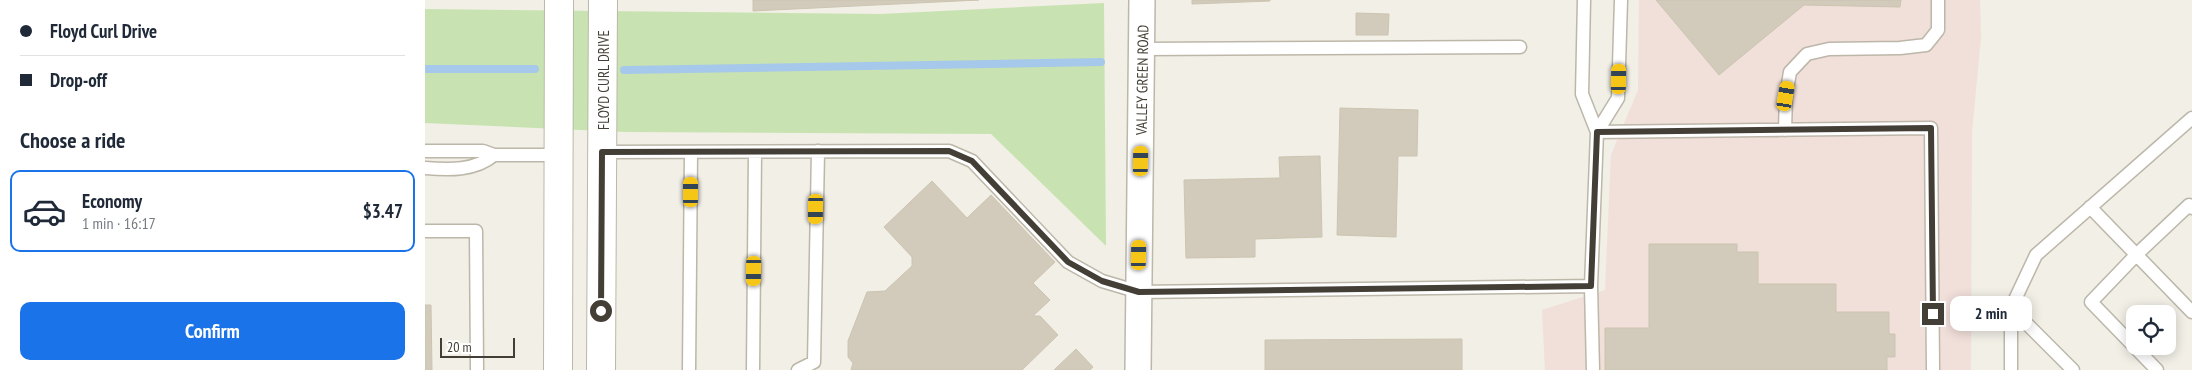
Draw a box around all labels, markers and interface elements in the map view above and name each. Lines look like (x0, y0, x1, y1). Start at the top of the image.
text: Floyd Curl Drive (50, 19, 157, 43)
street label: VALLEY GREEN ROAD (1132, 25, 1152, 136)
street label: FLOYD CURL DRIVE (594, 30, 613, 130)
car (1611, 64, 1626, 94)
text: Drop-off (50, 68, 107, 92)
car (1776, 80, 1795, 112)
text: Choose a ride (20, 126, 125, 154)
car (1133, 146, 1148, 176)
car (683, 177, 698, 207)
icon: car (22, 189, 67, 234)
text: Economy (82, 189, 142, 213)
car (808, 194, 823, 224)
text: $3.47 (363, 199, 403, 223)
text: 1 min · 16:17 (82, 213, 156, 233)
car (1131, 240, 1146, 270)
car (746, 256, 761, 286)
callout: 2 min (1951, 296, 2033, 332)
route start (590, 300, 612, 322)
button: Confirm (20, 302, 405, 360)
route end (1922, 303, 1944, 325)
text: 2 min (1975, 303, 2007, 323)
map controls (2126, 305, 2176, 355)
button: locate (2126, 305, 2176, 355)
scale bar (440, 335, 515, 358)
text: 20 m (447, 338, 472, 356)

